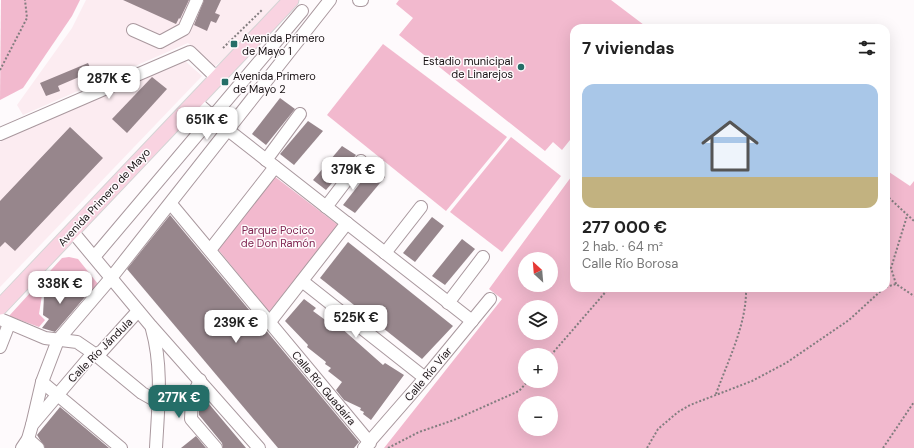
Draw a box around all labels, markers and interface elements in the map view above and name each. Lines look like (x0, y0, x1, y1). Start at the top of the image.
place label: Avenida Primero de Mayo 1 (242, 31, 325, 58)
text: 7 viviendas (582, 37, 675, 59)
icon: filters (856, 37, 878, 59)
marker: Avenida Primero de Mayo 1 (229, 39, 239, 49)
place label: Estadio municipal de Linarejos (423, 54, 513, 81)
marker: Estadio municipal de Linarejos (516, 62, 526, 72)
pin: 287K € (76, 66, 142, 100)
place label: Avenida Primero de Mayo 2 (233, 69, 316, 96)
text: 287K € (87, 70, 131, 87)
marker: Avenida Primero de Mayo 2 (220, 77, 230, 87)
pin: 651K € (174, 107, 240, 141)
icon: home (694, 110, 766, 182)
text: 651K € (186, 111, 228, 128)
street label: Avenida Primero de Mayo (55, 145, 153, 249)
pin: 379K € (320, 157, 386, 191)
text: 379K € (331, 161, 375, 178)
text: 277 000 € (582, 216, 667, 238)
park label: Parque Pocico de Don Ramón (241, 223, 315, 250)
text: 2 hab. · 64 m² (582, 238, 663, 255)
north arrow (518, 252, 558, 292)
map controls (518, 252, 558, 436)
text: Calle Río Borosa (582, 255, 678, 272)
pin: 338K € (27, 271, 93, 305)
text: 338K € (37, 275, 83, 292)
button: layers (518, 300, 558, 340)
pin: 525K € (323, 305, 389, 339)
text: 525K € (333, 309, 379, 326)
pin: 239K € (203, 310, 269, 344)
text: 239K € (213, 314, 259, 331)
street label: Calle Río Jándula (65, 315, 135, 385)
street label: Calle Río Viar (401, 344, 455, 404)
street label: Calle Río Guadaira (289, 348, 359, 428)
button: + (518, 348, 558, 388)
pin: 277K € (146, 385, 212, 419)
text: 277K € (157, 389, 201, 406)
button: − (518, 396, 558, 436)

